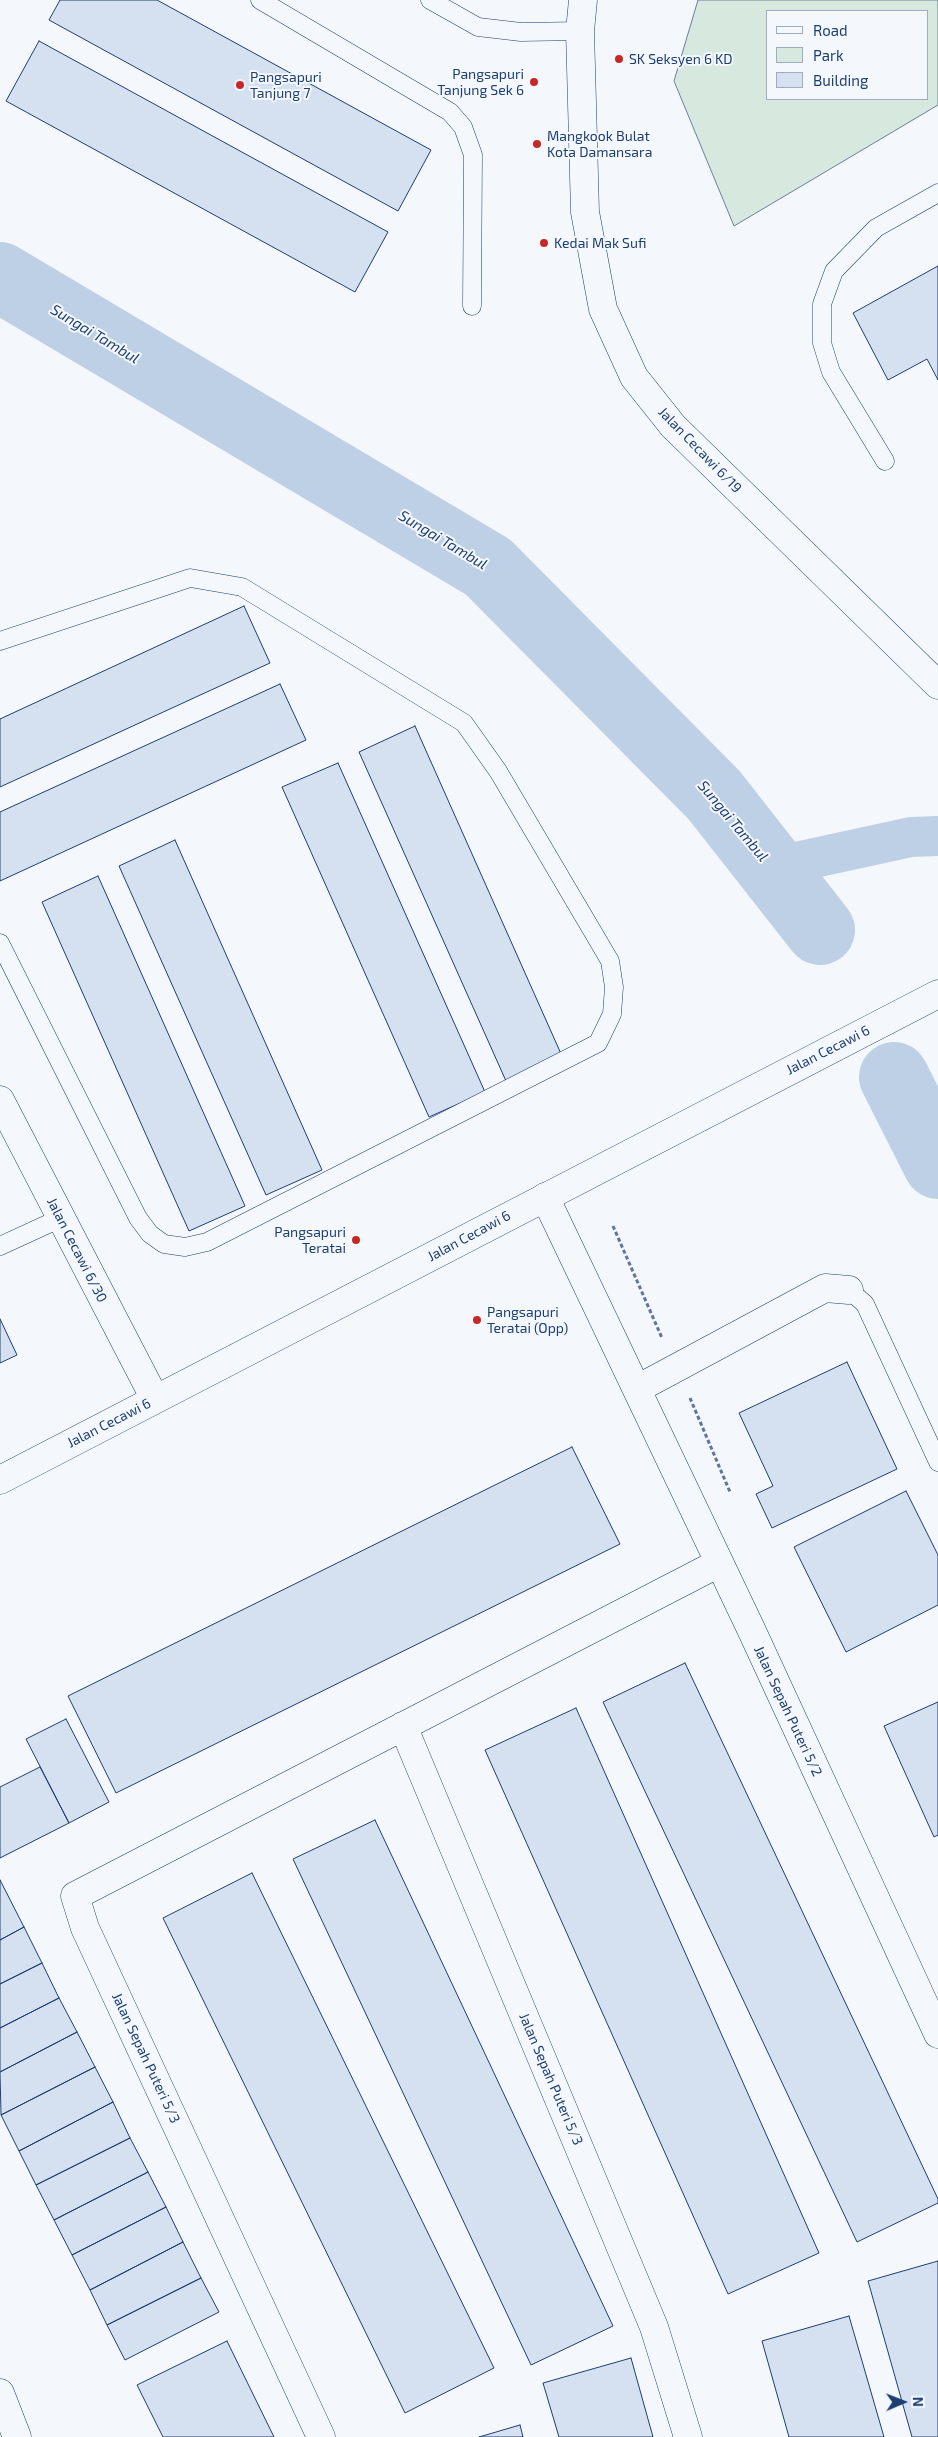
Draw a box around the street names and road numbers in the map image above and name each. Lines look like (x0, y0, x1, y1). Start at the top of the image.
street label: Jalan Cecawi 6/19 (655, 404, 745, 496)
street label: Jalan Cecawi 6 (783, 1022, 873, 1078)
street label: Jalan Cecawi 6/30 (43, 1195, 111, 1305)
street label: Jalan Cecawi 6 (425, 1207, 513, 1265)
street label: Jalan Cecawi 6 (64, 1395, 154, 1451)
street label: Jalan Sepah Puteri 5/2 (750, 1643, 826, 1779)
street label: Jalan Sepah Puteri 5/3 (108, 1990, 184, 2126)
street label: Jalan Sepah Puteri 5/3 (516, 2010, 586, 2148)

